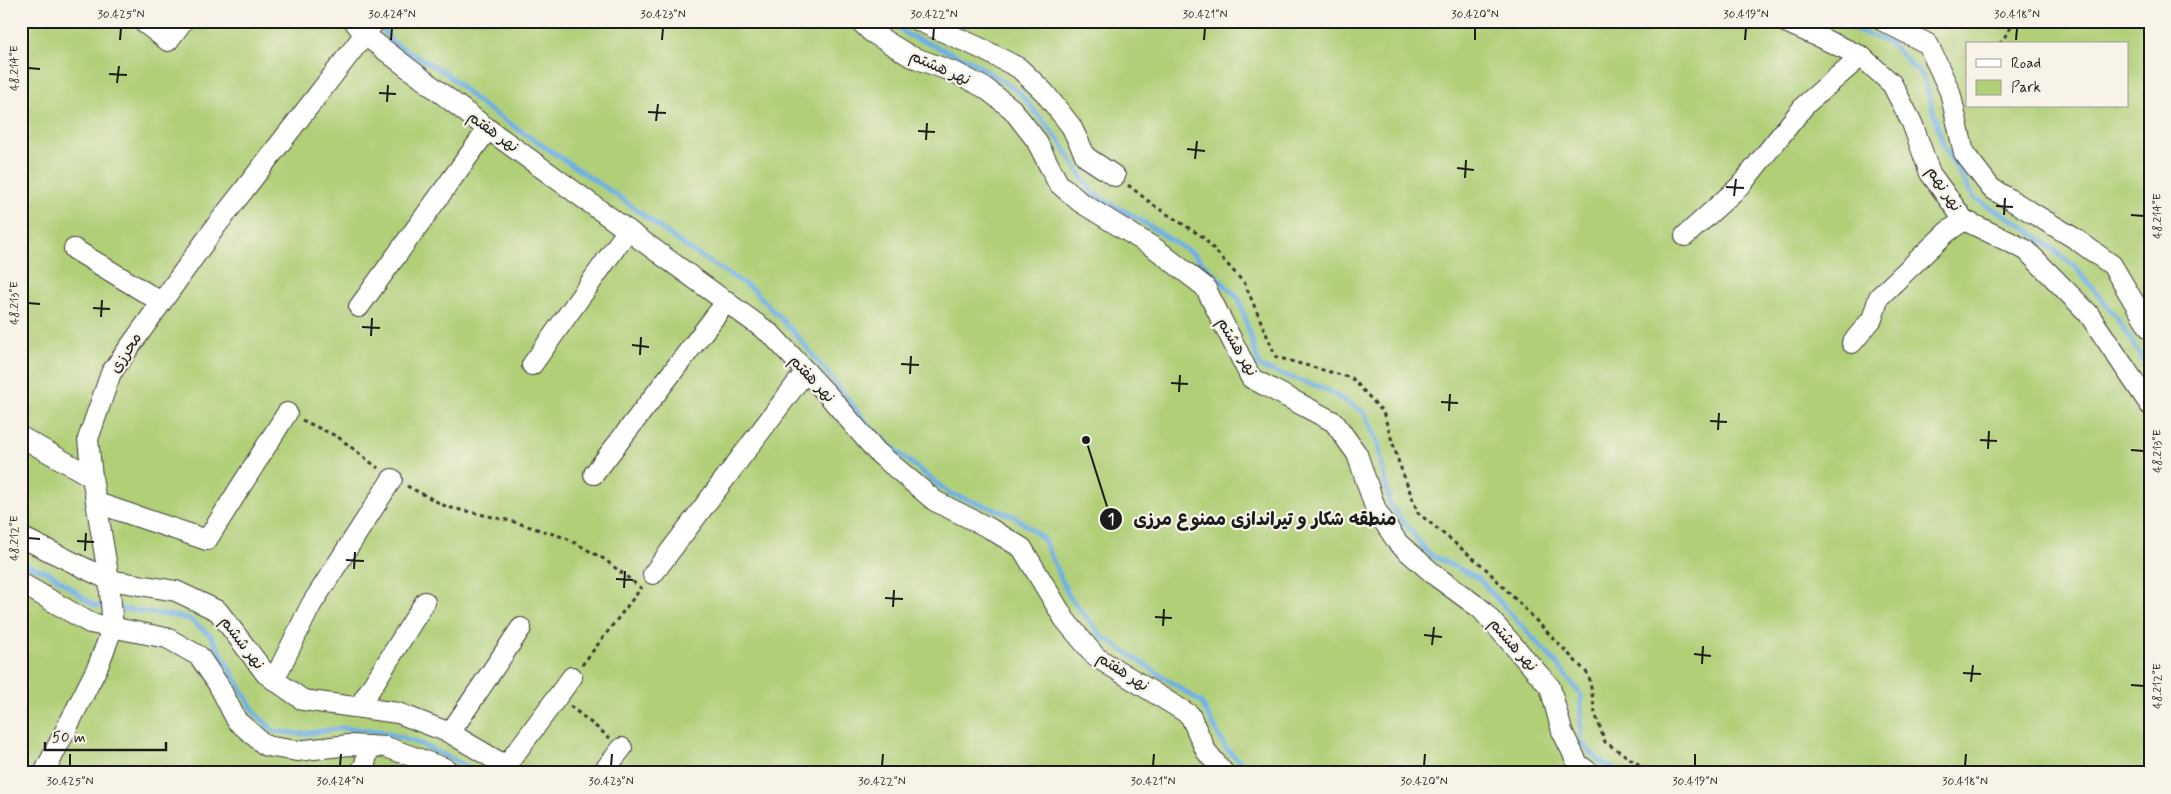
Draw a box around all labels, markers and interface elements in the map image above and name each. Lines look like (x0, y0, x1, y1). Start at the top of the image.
text: 30.425°N (97, 7, 145, 23)
text: 30.424°N (368, 7, 416, 23)
text: 30.423°N (640, 7, 686, 23)
text: 30.422°N (910, 7, 958, 23)
text: 30.421°N (1182, 7, 1228, 23)
text: 30.420°N (1451, 7, 1499, 23)
text: 30.419°N (1723, 7, 1769, 23)
text: 30.418°N (1994, 7, 2040, 23)
legend (1966, 42, 2128, 108)
text: 48.214°E (7, 45, 23, 91)
street label: نهر هشتم (906, 45, 974, 92)
text: Road (2011, 54, 2041, 74)
text: Park (2011, 78, 2041, 98)
street label: نهر هفتم (463, 106, 523, 158)
street label: نهر نهم (1921, 162, 1966, 216)
text: 48.214°E (2150, 193, 2166, 239)
text: 48.213°E (7, 281, 23, 325)
street label: نهر هشتم (1211, 314, 1262, 381)
street label: محرزی (105, 329, 147, 377)
street label: نهر هفتم (784, 351, 840, 408)
text: 48.213°E (2150, 429, 2166, 473)
callout: منطقه شکار و تیراندازی ممنوع مرزی (1099, 502, 1406, 535)
text: منطقه شکار و تیراندازی ممنوع مرزی (1134, 508, 1396, 532)
text: 1 (1108, 510, 1114, 530)
text: 48.212°E (7, 515, 23, 561)
street label: نهر ششم (214, 612, 269, 675)
street label: نهر هشتم (1483, 614, 1542, 677)
street label: نهر هفتم (1092, 647, 1153, 698)
text: 48.212°E (2150, 663, 2166, 709)
scale bar (45, 719, 166, 751)
text: 50 m (52, 728, 86, 748)
text: 30.425°N (46, 774, 94, 790)
text: 30.424°N (316, 774, 364, 790)
text: 30.423°N (588, 774, 634, 790)
text: 30.422°N (858, 774, 906, 790)
text: 30.421°N (1130, 774, 1176, 790)
text: 30.420°N (1400, 774, 1448, 790)
text: 30.419°N (1672, 774, 1718, 790)
text: 30.418°N (1942, 774, 1988, 790)

